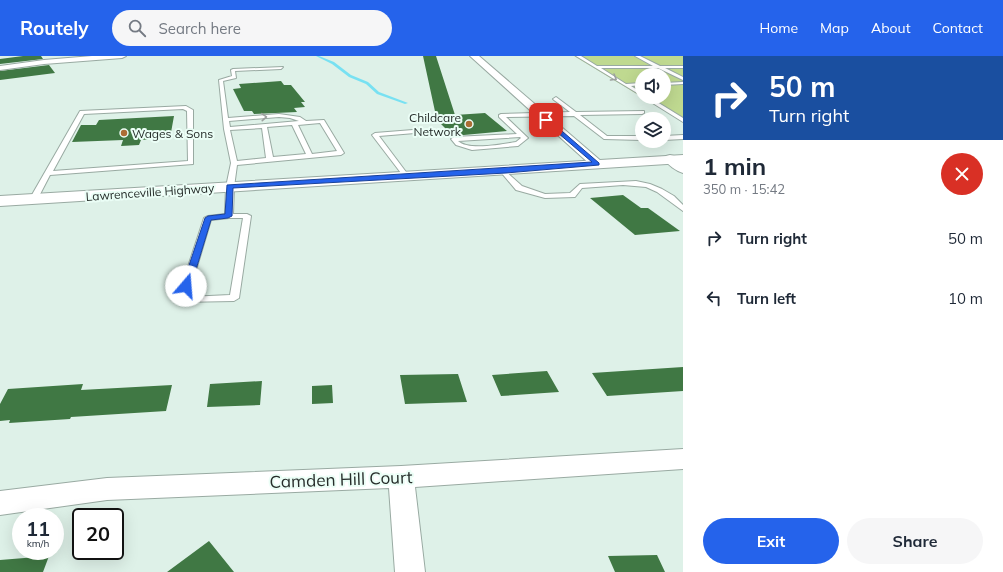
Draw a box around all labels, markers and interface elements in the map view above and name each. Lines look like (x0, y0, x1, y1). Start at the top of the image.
search box (112, 10, 392, 46)
text: Routely (20, 16, 88, 40)
icon: search (126, 17, 148, 39)
text: Search here (158, 19, 241, 38)
text: Home (759, 19, 798, 37)
text: Map (820, 19, 849, 37)
text: About (871, 19, 911, 37)
text: Contact (933, 19, 983, 37)
map controls (635, 68, 671, 148)
button: sound (635, 68, 671, 104)
text: 50 m (769, 69, 835, 104)
icon: right (703, 72, 755, 124)
one-way arrow (609, 73, 617, 80)
pin (529, 103, 563, 137)
text: Turn right (769, 104, 849, 127)
icon: arrive (535, 109, 557, 131)
place label: Childcare Network (409, 110, 462, 139)
one-way arrow (261, 112, 267, 121)
button: layers (635, 112, 671, 148)
marker: Childcare Network (464, 119, 474, 129)
place label: Wages & Sons (132, 126, 213, 141)
marker: Wages & Sons (119, 128, 129, 138)
text: 1 min (703, 151, 766, 181)
button: close (941, 153, 983, 195)
street label: Lawrenceville Highway (85, 180, 215, 204)
text: 350 m · 15:42 (703, 181, 785, 197)
icon: right (703, 227, 725, 249)
text: Turn right (737, 229, 807, 248)
text: 50 m (948, 229, 983, 248)
position arrow (165, 265, 207, 307)
icon: left (703, 287, 725, 309)
text: Turn left (737, 289, 796, 308)
text: 10 m (948, 289, 983, 308)
street label: Camden Hill Court (269, 466, 413, 492)
speed limit sign: 20 (72, 508, 124, 560)
text: 11 (26, 516, 50, 541)
button: Exit (703, 518, 839, 564)
button: Share (847, 518, 983, 564)
text: km/h (27, 537, 49, 550)

